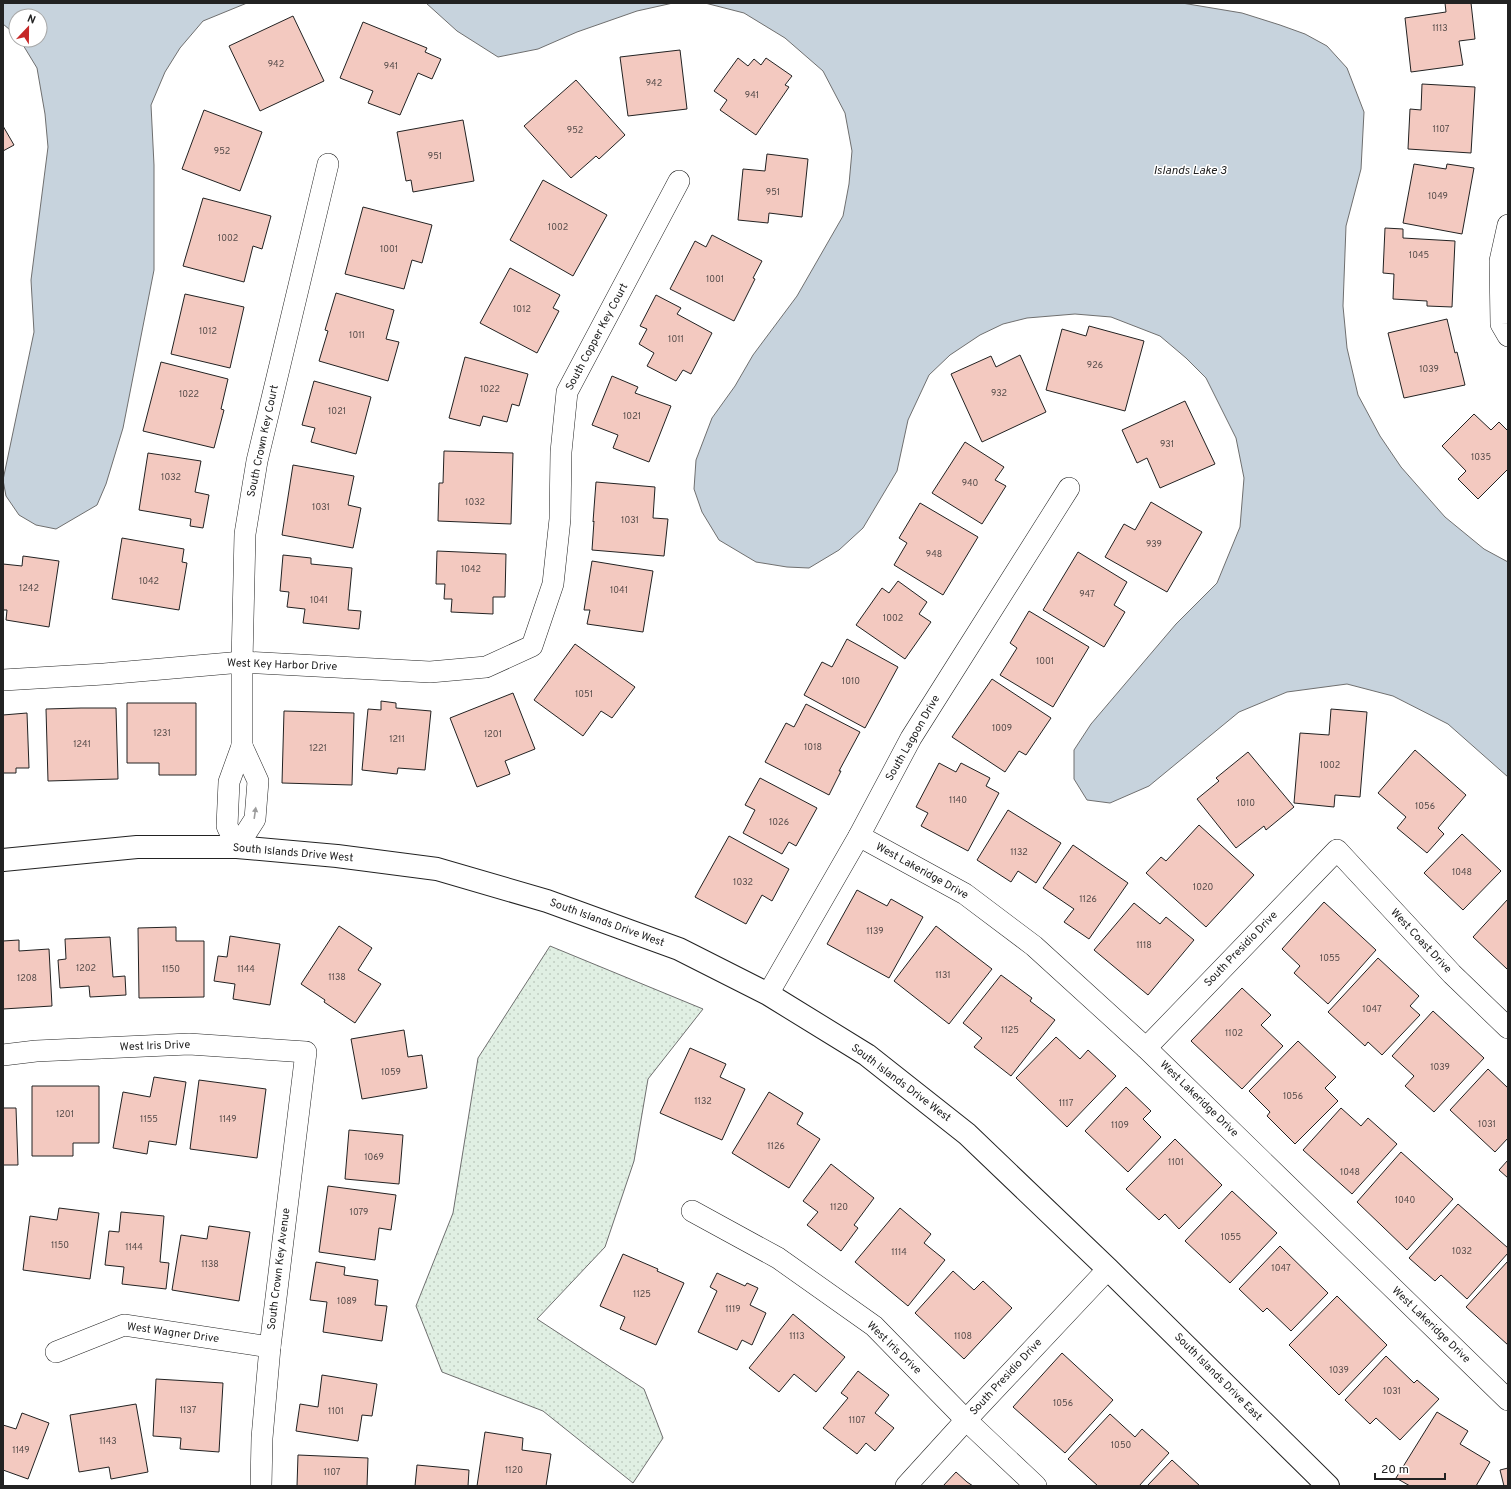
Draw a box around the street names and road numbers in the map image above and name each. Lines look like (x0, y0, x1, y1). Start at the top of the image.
street label: South Copper Key Court (563, 281, 631, 393)
street label: South Crown Key Court (244, 384, 282, 498)
street label: West Key Harbor Drive (226, 656, 338, 674)
street label: South Lagoon Drive (883, 692, 943, 783)
street label: West Lakeridge Drive (873, 840, 971, 902)
street label: South Islands Drive West (232, 841, 354, 865)
street label: South Islands Drive West (548, 896, 666, 950)
street label: West Coast Drive (1387, 906, 1455, 976)
street label: South Presidio Drive (1201, 908, 1281, 990)
street label: West Iris Drive (120, 1038, 191, 1054)
street label: South Islands Drive West (848, 1041, 954, 1125)
street label: West Lakeridge Drive (1157, 1058, 1241, 1140)
street label: South Crown Key Avenue (265, 1207, 293, 1331)
street label: West Lakeridge Drive (1389, 1284, 1473, 1366)
street label: West Iris Drive (864, 1318, 924, 1378)
street label: West Wagner Drive (126, 1320, 220, 1346)
street label: South Islands Drive East (1171, 1330, 1265, 1424)
street label: South Presidio Drive (967, 1336, 1045, 1418)

